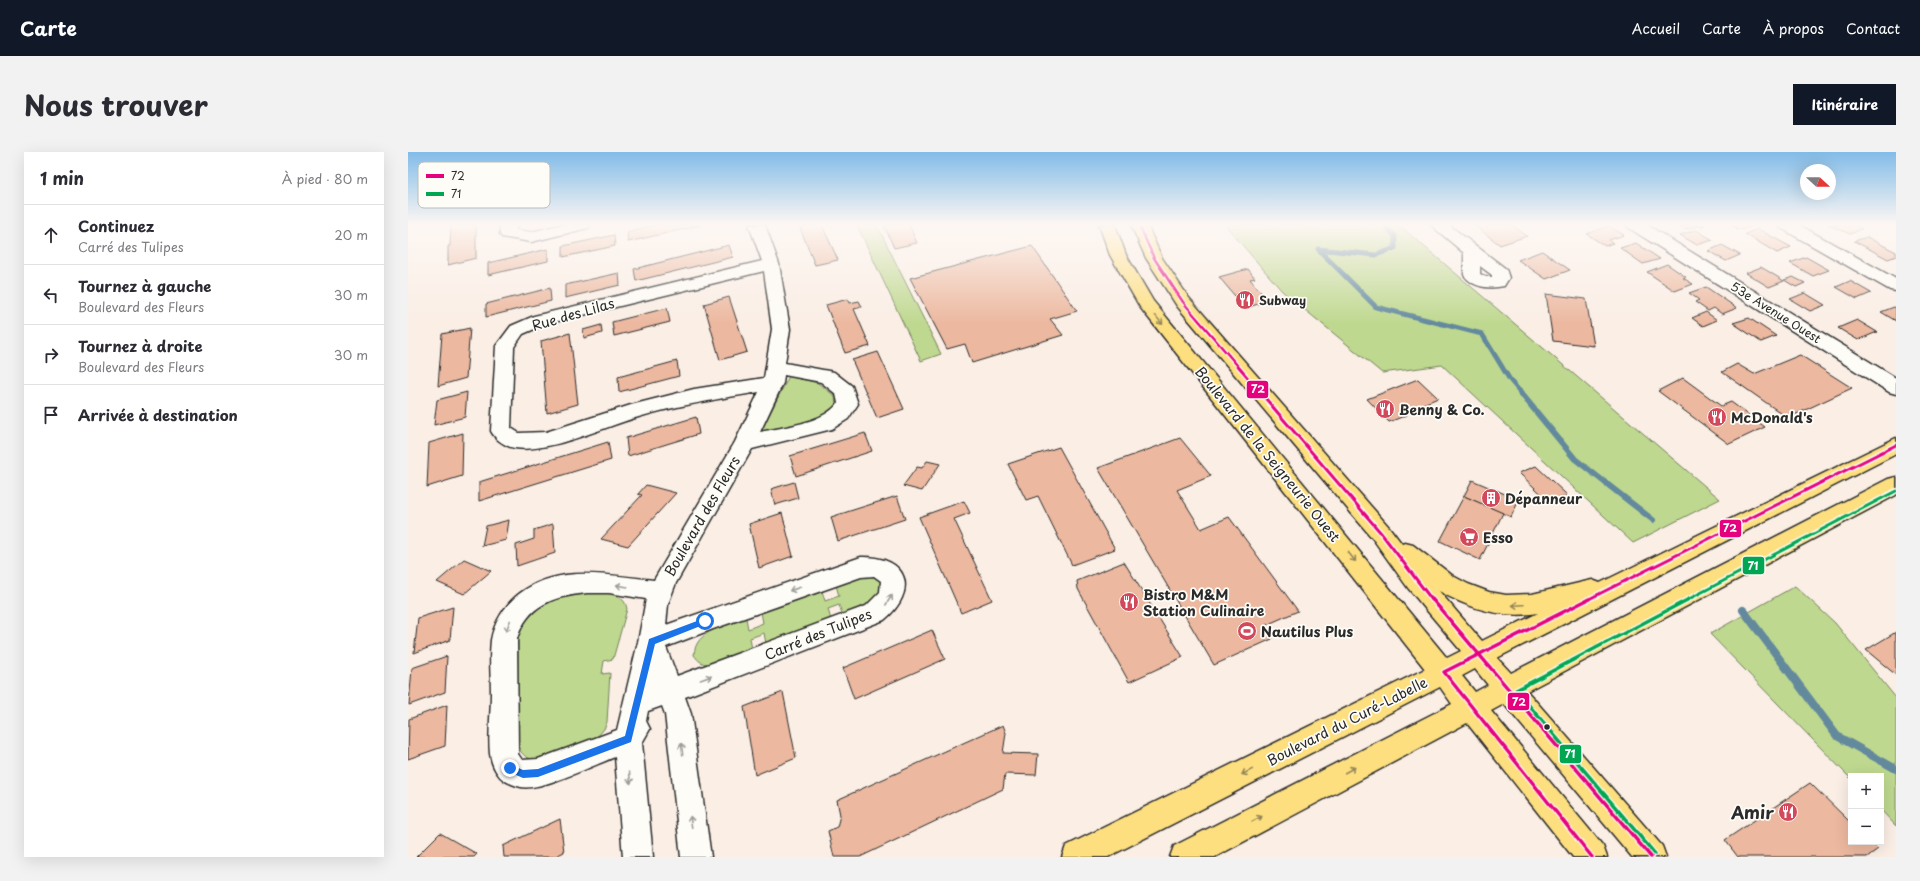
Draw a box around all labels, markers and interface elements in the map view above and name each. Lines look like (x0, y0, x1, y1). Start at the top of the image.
text: Carte (20, 14, 77, 42)
text: Accueil (1632, 18, 1680, 39)
text: Carte (1702, 18, 1741, 39)
text: À propos (1763, 18, 1824, 39)
text: Contact (1846, 18, 1900, 39)
text: Nous trouver (24, 83, 208, 126)
button: Itinéraire (1793, 84, 1896, 125)
legend (418, 162, 550, 208)
north arrow (1800, 164, 1836, 200)
text: 1 min (40, 165, 84, 191)
text: 72 (451, 167, 465, 184)
text: À pied · 80 m (282, 169, 368, 188)
text: 71 (451, 185, 461, 202)
text: Continuez (78, 214, 154, 237)
icon: ahead (40, 224, 62, 246)
text: 20 m (334, 225, 368, 244)
text: Carré des Tulipes (78, 237, 184, 256)
text: Tournez à gauche (78, 274, 212, 297)
street label: 53e Avenue Ouest (1727, 277, 1825, 347)
icon: left (40, 284, 62, 306)
text: 30 m (334, 285, 368, 304)
restaurant icon: Subway (1234, 289, 1256, 311)
place label: Subway (1259, 291, 1306, 309)
street label: Rue des Lilas (529, 292, 617, 336)
text: Boulevard des Fleurs (78, 297, 204, 316)
one-way arrow (1155, 315, 1164, 326)
text: Tournez à droite (78, 334, 203, 357)
icon: right (40, 344, 62, 366)
text: 30 m (334, 345, 368, 364)
text: Boulevard des Fleurs (78, 357, 204, 376)
street label: Boulevard de la Seigneurie Ouest (1190, 362, 1346, 547)
line badge: 72 (1246, 380, 1269, 399)
text: 72 (1251, 380, 1265, 397)
restaurant icon: Benny & Co. (1374, 398, 1396, 420)
place label: Benny & Co. (1399, 399, 1485, 420)
text: Arrivée à destination (78, 403, 238, 426)
icon: arrive (40, 404, 62, 426)
restaurant icon: McDonald's (1706, 406, 1728, 428)
place label: McDonald's (1731, 407, 1813, 428)
street label: Boulevard des Fleurs (659, 452, 745, 580)
building icon: Dépanneur (1480, 487, 1502, 509)
place label: Dépanneur (1505, 488, 1583, 509)
line badge: 72 (1719, 519, 1742, 538)
text: 72 (1723, 519, 1737, 536)
supermarket icon: Esso (1458, 526, 1480, 548)
place label: Esso (1483, 527, 1513, 548)
one-way arrow (1347, 551, 1356, 562)
line badge: 71 (1742, 556, 1765, 575)
text: 71 (1748, 557, 1759, 574)
one-way arrow (616, 582, 629, 590)
place label: Bistro M&M Station Culinaire (1143, 584, 1265, 621)
one-way arrow (790, 586, 802, 594)
restaurant icon: Bistro M&M Station Culinaire (1118, 591, 1140, 613)
one-way arrow (885, 594, 893, 606)
one-way arrow (1512, 601, 1525, 608)
street label: Carré des Tulipes (761, 603, 875, 665)
route start (696, 612, 714, 630)
one-way arrow (504, 619, 511, 631)
sports icon: Nautilus Plus (1236, 620, 1258, 642)
place label: Nautilus Plus (1261, 621, 1353, 642)
street label: Boulevard du Curé-Labelle (1263, 671, 1431, 771)
one-way arrow (700, 673, 712, 681)
line badge: 72 (1507, 692, 1530, 711)
text: 72 (1512, 693, 1526, 710)
unlabelled marker (1542, 722, 1552, 732)
one-way arrow (678, 743, 686, 756)
line badge: 71 (1559, 744, 1582, 764)
text: 71 (1565, 745, 1576, 762)
route end (501, 759, 519, 777)
one-way arrow (1344, 766, 1356, 773)
one-way arrow (1241, 769, 1253, 776)
one-way arrow (626, 771, 634, 784)
map controls (1848, 773, 1884, 845)
button: + (1848, 773, 1884, 809)
place label: Amir (1730, 799, 1774, 825)
restaurant icon: Amir (1777, 801, 1799, 823)
button: − (1848, 809, 1884, 845)
one-way arrow (1251, 815, 1263, 822)
one-way arrow (687, 816, 695, 829)

